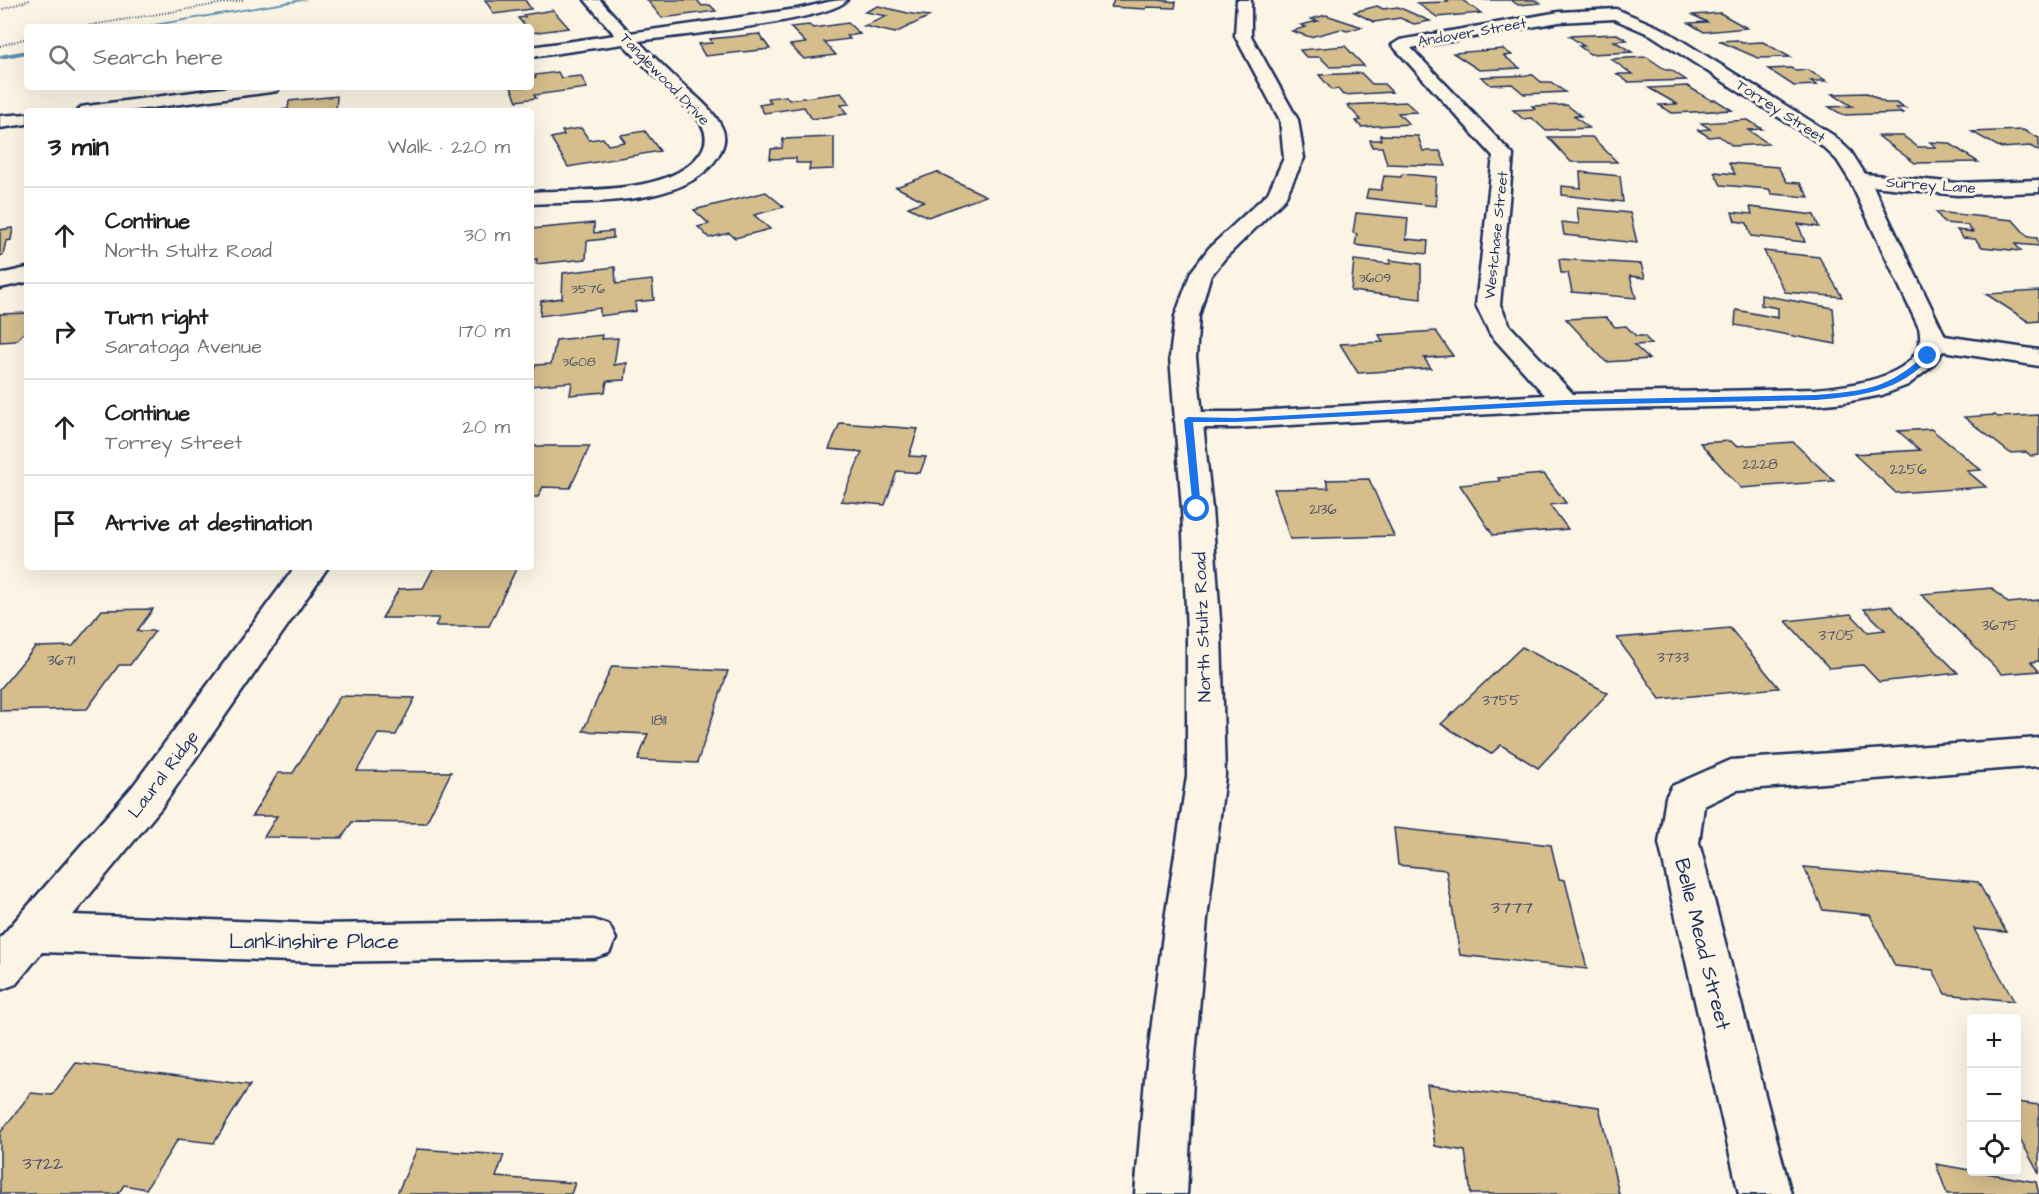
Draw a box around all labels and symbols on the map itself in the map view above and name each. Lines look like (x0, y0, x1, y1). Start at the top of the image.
street label: Andover Street (1416, 13, 1528, 52)
street label: Tanglewood Drive (614, 28, 714, 131)
street label: Torrey Street (1731, 75, 1830, 149)
street label: Westchase Street (1479, 170, 1514, 300)
street label: Surrey Lane (1885, 172, 1976, 200)
house number: 3609 (1359, 268, 1391, 288)
house number: 3576 (571, 279, 605, 299)
route end (1914, 342, 1940, 368)
house number: 3608 (562, 352, 596, 372)
house number: 2228 (1742, 454, 1778, 475)
house number: 2256 (1889, 459, 1927, 480)
route start (1183, 495, 1209, 521)
house number: 2136 (1309, 499, 1337, 520)
street label: North Stultz Road (1187, 551, 1218, 703)
house number: 3675 (1982, 615, 2019, 636)
house number: 3705 (1819, 625, 1856, 646)
house number: 3733 (1657, 647, 1689, 668)
house number: 3671 (47, 650, 75, 671)
house number: 3755 (1482, 690, 1520, 711)
house number: 1811 (651, 710, 667, 731)
street label: Laural Ridge (122, 725, 206, 824)
street label: Belle Mead Street (1667, 855, 1738, 1034)
house number: 3777 (1491, 895, 1533, 920)
street label: Lankinshire Place (229, 927, 399, 956)
house number: 3722 (23, 1151, 64, 1176)

